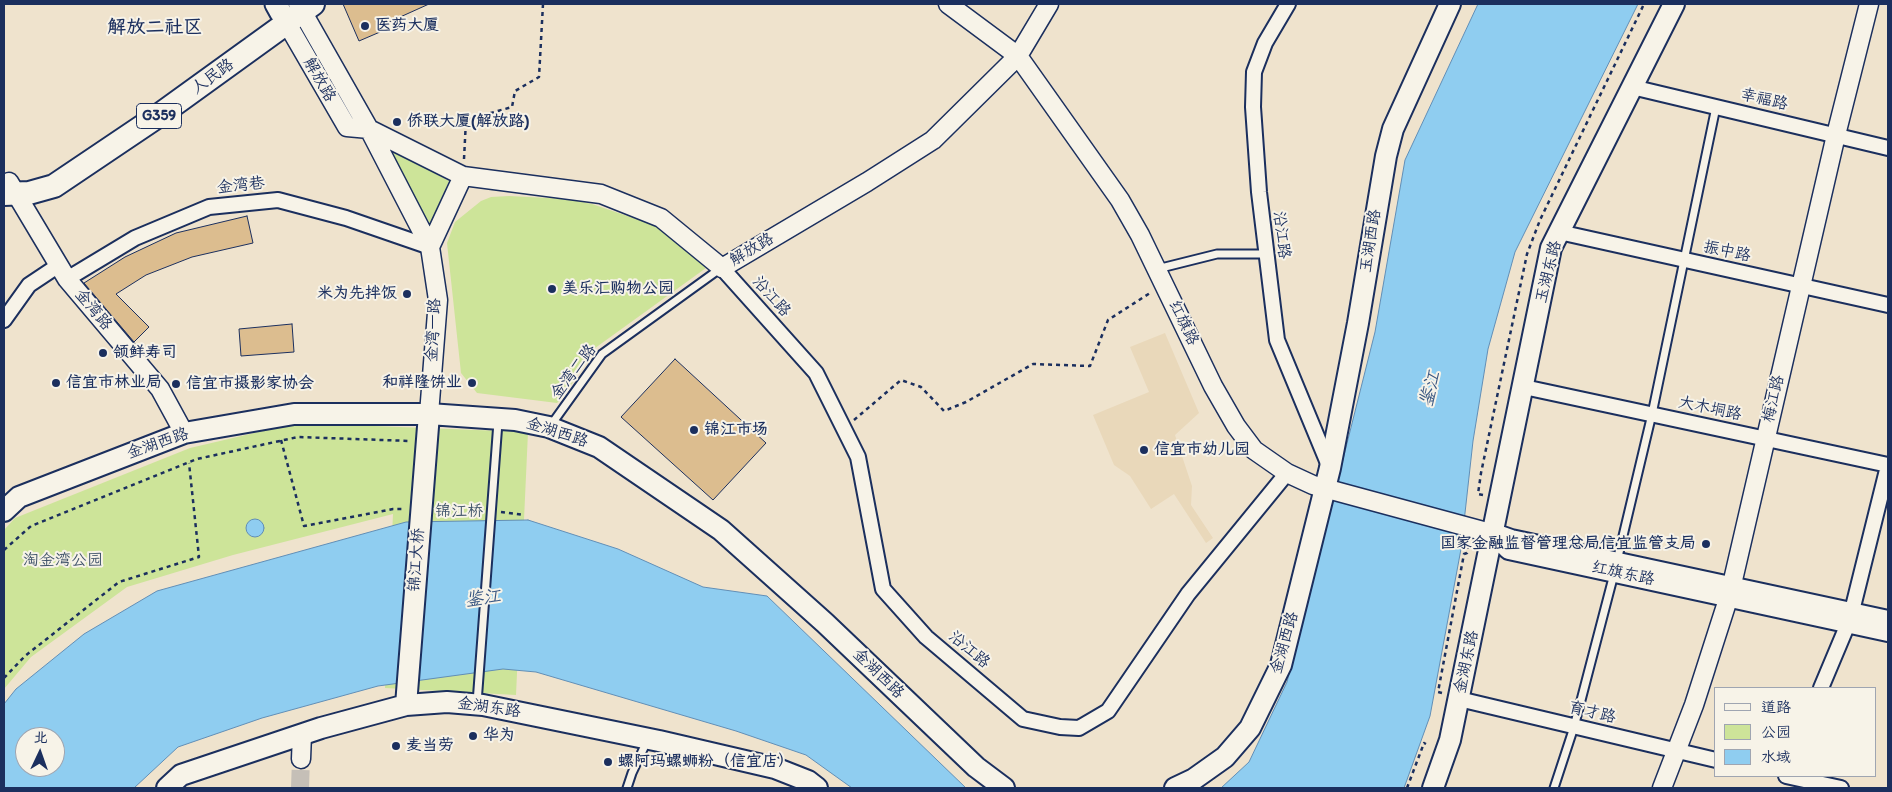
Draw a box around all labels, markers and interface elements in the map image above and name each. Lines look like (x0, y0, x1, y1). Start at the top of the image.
place label: 医药大厦 (375, 16, 439, 36)
district label: 解放二社区 (108, 17, 202, 39)
marker: 医药大厦 (359, 20, 371, 32)
street label: 解放路 (299, 54, 339, 106)
street label: 人民路 (188, 55, 238, 99)
street label: 幸福路 (1738, 85, 1790, 115)
road number: G359 (136, 104, 182, 128)
place label: 侨联大厦(解放路) (407, 112, 529, 132)
marker: 侨联大厦(解放路) (391, 116, 403, 128)
street label: 金湾巷 (216, 174, 266, 198)
street label: 玉湖西路 (1357, 208, 1385, 274)
street label: 沿江路 (1269, 210, 1293, 260)
street label: 解放路 (726, 229, 778, 271)
street label: 振中路 (1702, 238, 1752, 266)
street label: 玉湖东路 (1532, 239, 1566, 305)
street label: 沿江路 (748, 273, 794, 321)
place label: 美乐汇购物公园 (562, 279, 674, 299)
marker: 美乐汇购物公园 (546, 283, 558, 295)
place label: 米为先拌饭 (317, 284, 397, 304)
street label: 金湾路 (70, 285, 116, 335)
marker: 米为先拌饭 (401, 288, 413, 300)
street label: 红旗路 (1164, 297, 1202, 349)
street label: 金湾一路 (423, 298, 445, 362)
street label: 金湾二路 (547, 341, 601, 403)
place label: 领鲜寿司 (113, 343, 177, 363)
marker: 领鲜寿司 (97, 347, 109, 359)
water label: 鉴江 (1416, 369, 1446, 409)
place label: 信宜市林业局 (66, 373, 162, 393)
place label: 和祥隆饼业 (382, 373, 462, 393)
street label: 梅江路 (1759, 373, 1789, 425)
place label: 信宜市摄影家协会 (186, 374, 314, 394)
marker: 信宜市林业局 (50, 377, 62, 389)
marker: 和祥隆饼业 (466, 377, 478, 389)
marker: 信宜市摄影家协会 (170, 378, 182, 390)
street label: 大木垌路 (1677, 393, 1743, 425)
street label: 金湖西路 (524, 414, 590, 452)
place label: 锦江市场 (704, 420, 768, 440)
marker: 锦江市场 (688, 424, 700, 436)
street label: 金湖西路 (125, 425, 191, 463)
place label: 信宜市幼儿园 (1154, 440, 1250, 460)
marker: 信宜市幼儿园 (1138, 444, 1150, 456)
park label: 锦江桥 (435, 502, 483, 522)
street label: 锦江大桥 (405, 527, 429, 593)
place label: 国家金融监督管理总局信宜监管支局 (1440, 534, 1696, 554)
marker: 国家金融监督管理总局信宜监管支局 (1700, 538, 1712, 550)
park label: 淘金湾公园 (23, 551, 103, 571)
street label: 红旗东路 (1590, 558, 1656, 590)
water label: 鉴江 (464, 586, 502, 612)
street label: 金湖西路 (1267, 610, 1303, 676)
street label: 沿江路 (944, 627, 994, 673)
street label: 金湖东路 (1451, 629, 1483, 695)
street label: 金湖西路 (848, 645, 908, 703)
legend (1714, 687, 1877, 777)
street label: 金湖东路 (456, 694, 522, 722)
street label: 育才路 (1566, 698, 1618, 728)
text: 道路 (1761, 698, 1791, 716)
text: 公园 (1761, 723, 1791, 741)
place label: 华为 (483, 726, 515, 746)
north arrow (15, 727, 65, 777)
text: 北 (33, 729, 48, 746)
marker: 华为 (467, 730, 479, 742)
place label: 麦当劳 (406, 736, 454, 756)
marker: 麦当劳 (390, 740, 402, 752)
text: 水域 (1761, 748, 1791, 766)
place label: 螺阿玛螺蛳粉（信宜店） (618, 752, 794, 772)
marker: 螺阿玛螺蛳粉（信宜店） (602, 756, 614, 768)

